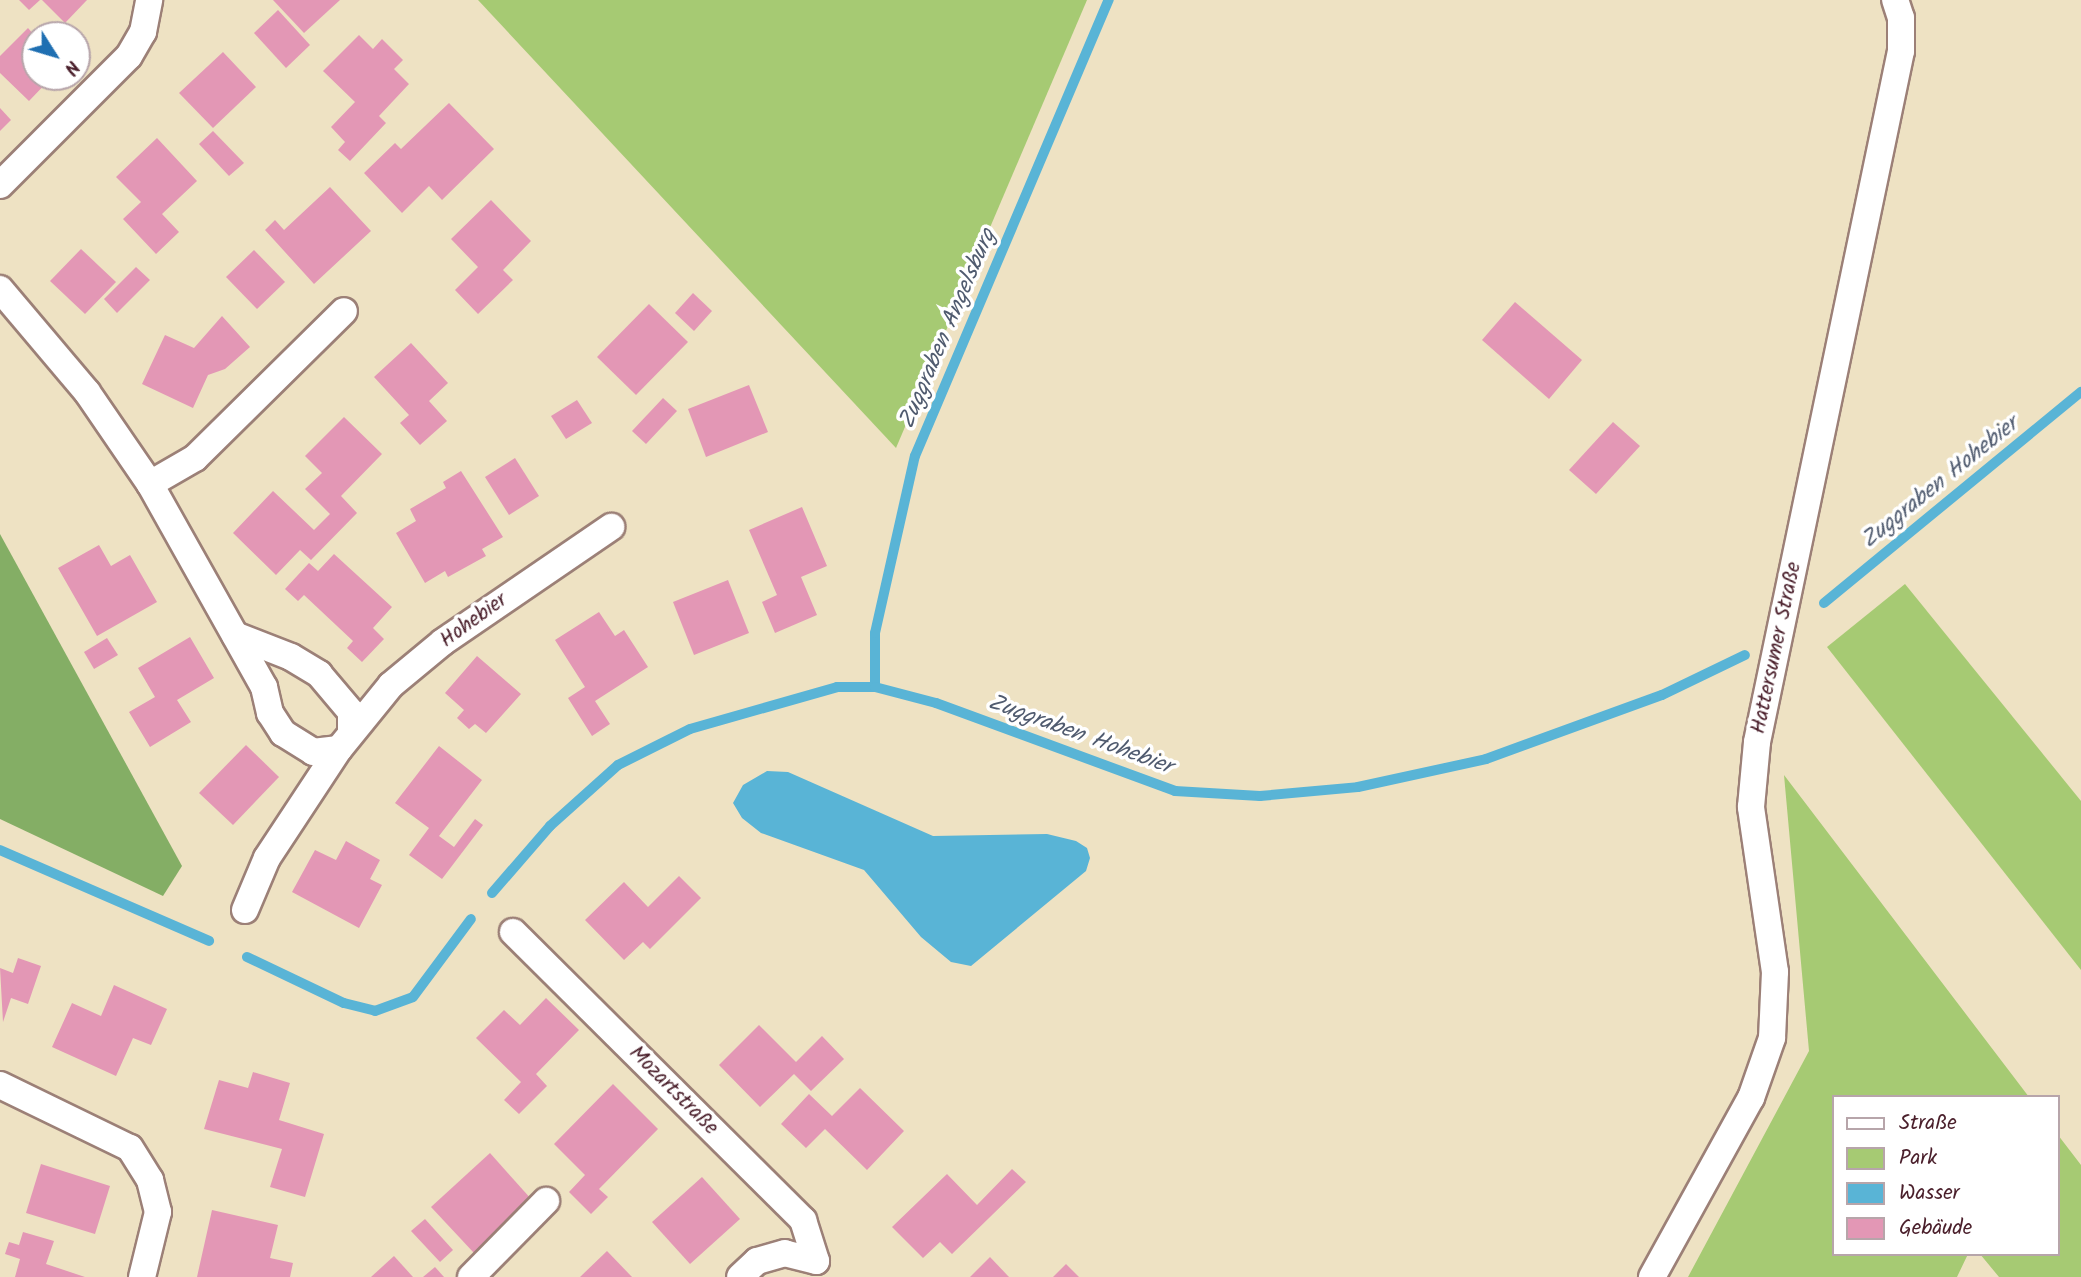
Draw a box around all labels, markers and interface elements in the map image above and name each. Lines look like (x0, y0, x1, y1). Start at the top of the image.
north arrow (21, 21, 91, 91)
text: N (56, 54, 87, 81)
water label: Zuggraben Angelsburg (893, 225, 1003, 433)
water label: Zuggraben Hohebier (1856, 411, 2024, 555)
street label: Hattersumer Straße (1746, 560, 1808, 736)
street label: Hohebier (436, 588, 512, 654)
water label: Zuggraben Hohebier (984, 689, 1176, 781)
street label: Mozartstraße (623, 1041, 723, 1141)
legend (1832, 1095, 2060, 1256)
text: Straße (1899, 1107, 1957, 1140)
text: Park (1899, 1142, 1937, 1175)
text: Wasser (1899, 1177, 1960, 1210)
text: Gebäude (1899, 1212, 1972, 1245)

